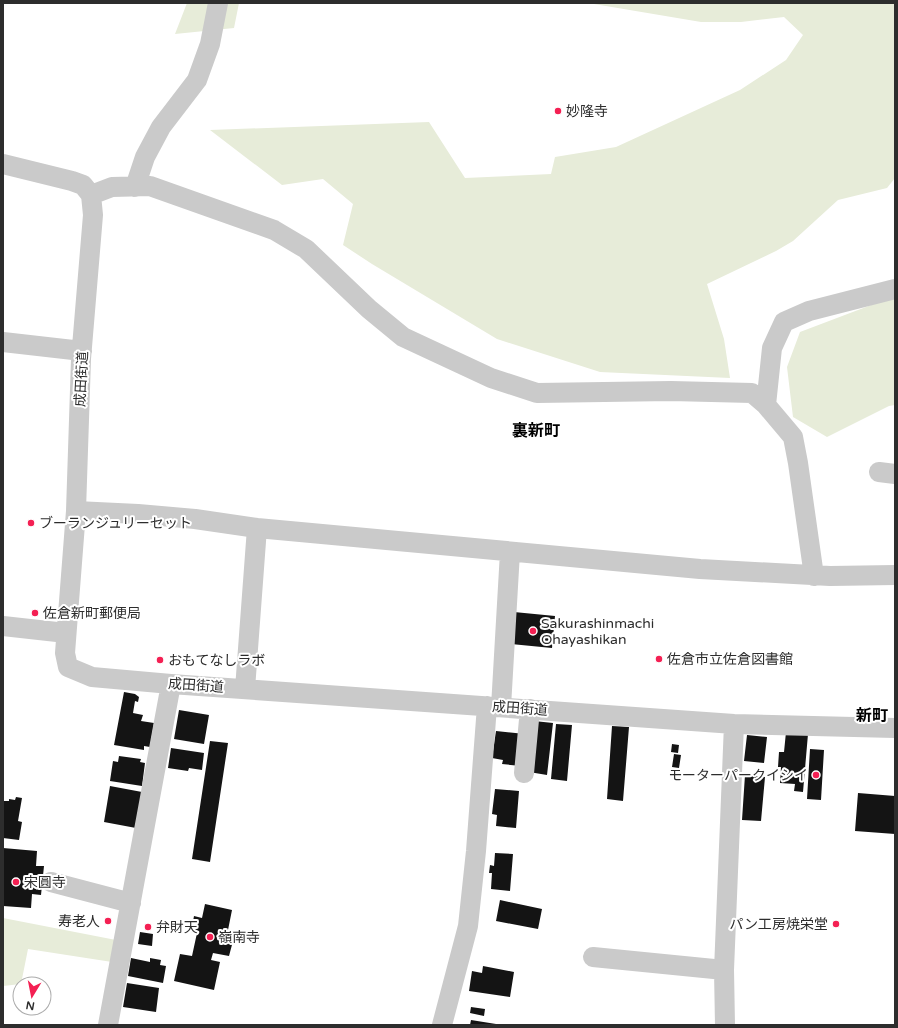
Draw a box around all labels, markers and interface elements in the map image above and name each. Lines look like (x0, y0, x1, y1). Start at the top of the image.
place label: 妙隆寺 (566, 103, 608, 120)
marker: 妙隆寺 (553, 106, 563, 116)
street label: 成田街道 (72, 351, 91, 407)
district label: 裏新町 (512, 421, 560, 441)
place label: ブーランジュリーセット (39, 515, 192, 532)
marker: ブーランジュリーセット (26, 518, 36, 528)
place label: 佐倉新町郵便局 (43, 605, 141, 622)
marker: 佐倉新町郵便局 (30, 608, 40, 618)
place label: Sakurashinmachi Ohayashikan (541, 615, 654, 648)
marker: Sakurashinmachi Ohayashikan (528, 626, 538, 636)
place label: 佐倉市立佐倉図書館 (667, 651, 793, 668)
place label: おもてなしラボ (168, 652, 265, 669)
marker: 佐倉市立佐倉図書館 (654, 654, 664, 664)
marker: おもてなしラボ (155, 655, 165, 665)
street label: 成田街道 (167, 675, 224, 696)
street label: 成田街道 (491, 698, 548, 719)
district label: 新町 (856, 706, 888, 726)
place label: モーターパークイシイ (668, 767, 808, 784)
marker: モーターパークイシイ (811, 770, 821, 780)
place label: 宋圓寺 (24, 874, 66, 891)
marker: 宋圓寺 (11, 877, 21, 887)
place label: 寿老人 (58, 913, 100, 930)
marker: 寿老人 (103, 916, 113, 926)
place label: パン工房焼栄堂 (729, 916, 828, 933)
place label: 弁財天 (156, 919, 198, 936)
marker: パン工房焼栄堂 (831, 919, 841, 929)
marker: 弁財天 (143, 922, 153, 932)
place label: 嶺南寺 (218, 929, 260, 946)
marker: 嶺南寺 (205, 932, 215, 942)
north arrow (12, 976, 52, 1016)
text: N (25, 998, 36, 1013)

